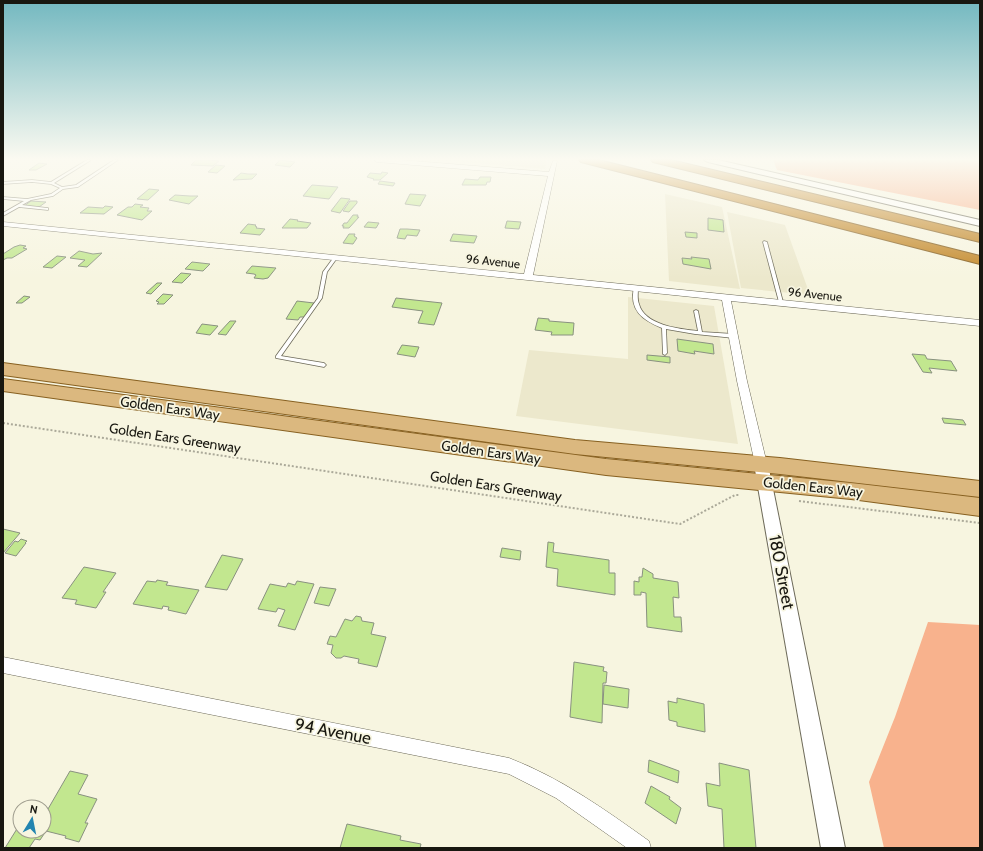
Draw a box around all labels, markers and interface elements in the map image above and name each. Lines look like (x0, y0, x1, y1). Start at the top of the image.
street label: 96 Avenue (465, 251, 521, 271)
street label: 96 Avenue (787, 284, 843, 304)
street label: Golden Ears Way (119, 392, 221, 424)
street label: Golden Ears Greenway (108, 419, 242, 457)
street label: Golden Ears Way (440, 436, 542, 468)
street label: Golden Ears Greenway (429, 467, 563, 505)
street label: Golden Ears Way (762, 473, 864, 501)
street label: 180 Street (765, 533, 799, 611)
street label: 94 Avenue (293, 714, 373, 748)
north arrow (12, 799, 52, 839)
text: N (29, 802, 39, 817)

